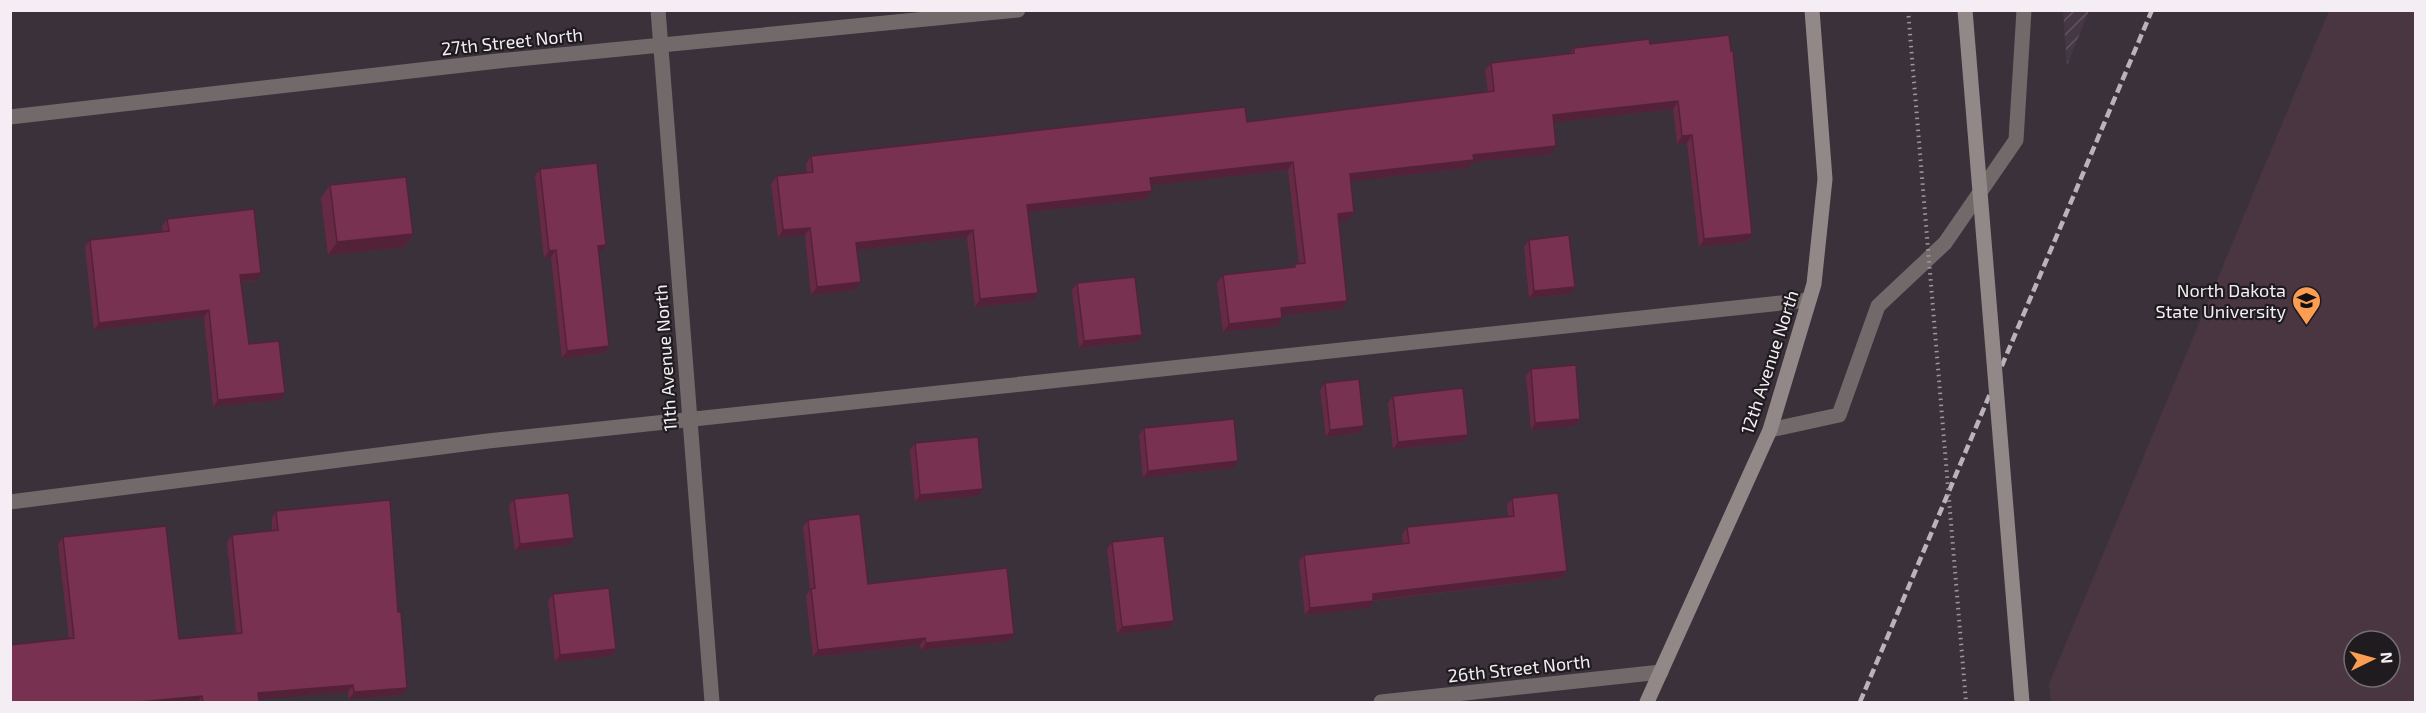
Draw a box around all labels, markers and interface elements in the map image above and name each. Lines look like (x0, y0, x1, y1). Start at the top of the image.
street label: 27th Street North (440, 23, 584, 59)
place label: North Dakota State University (2156, 279, 2286, 322)
street label: 11th Avenue North (649, 284, 681, 432)
school or university icon: North Dakota State University (2291, 284, 2323, 326)
street label: 12th Avenue North (1735, 287, 1803, 437)
north arrow (2342, 629, 2402, 689)
street label: 26th Street North (1447, 650, 1591, 686)
text: N (2377, 651, 2397, 664)

